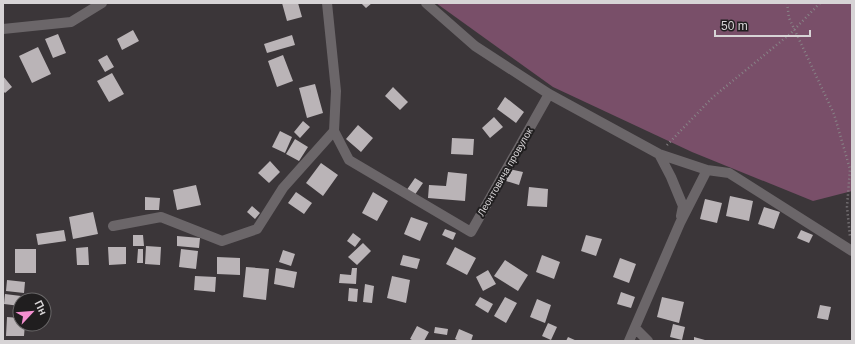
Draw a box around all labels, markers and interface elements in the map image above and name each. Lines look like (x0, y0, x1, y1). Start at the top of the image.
scale bar (715, 12, 810, 38)
text: 50 m (721, 19, 748, 33)
street label: Леонтовича провулок (475, 125, 535, 218)
north arrow (12, 292, 52, 332)
text: Пн (32, 298, 50, 317)

